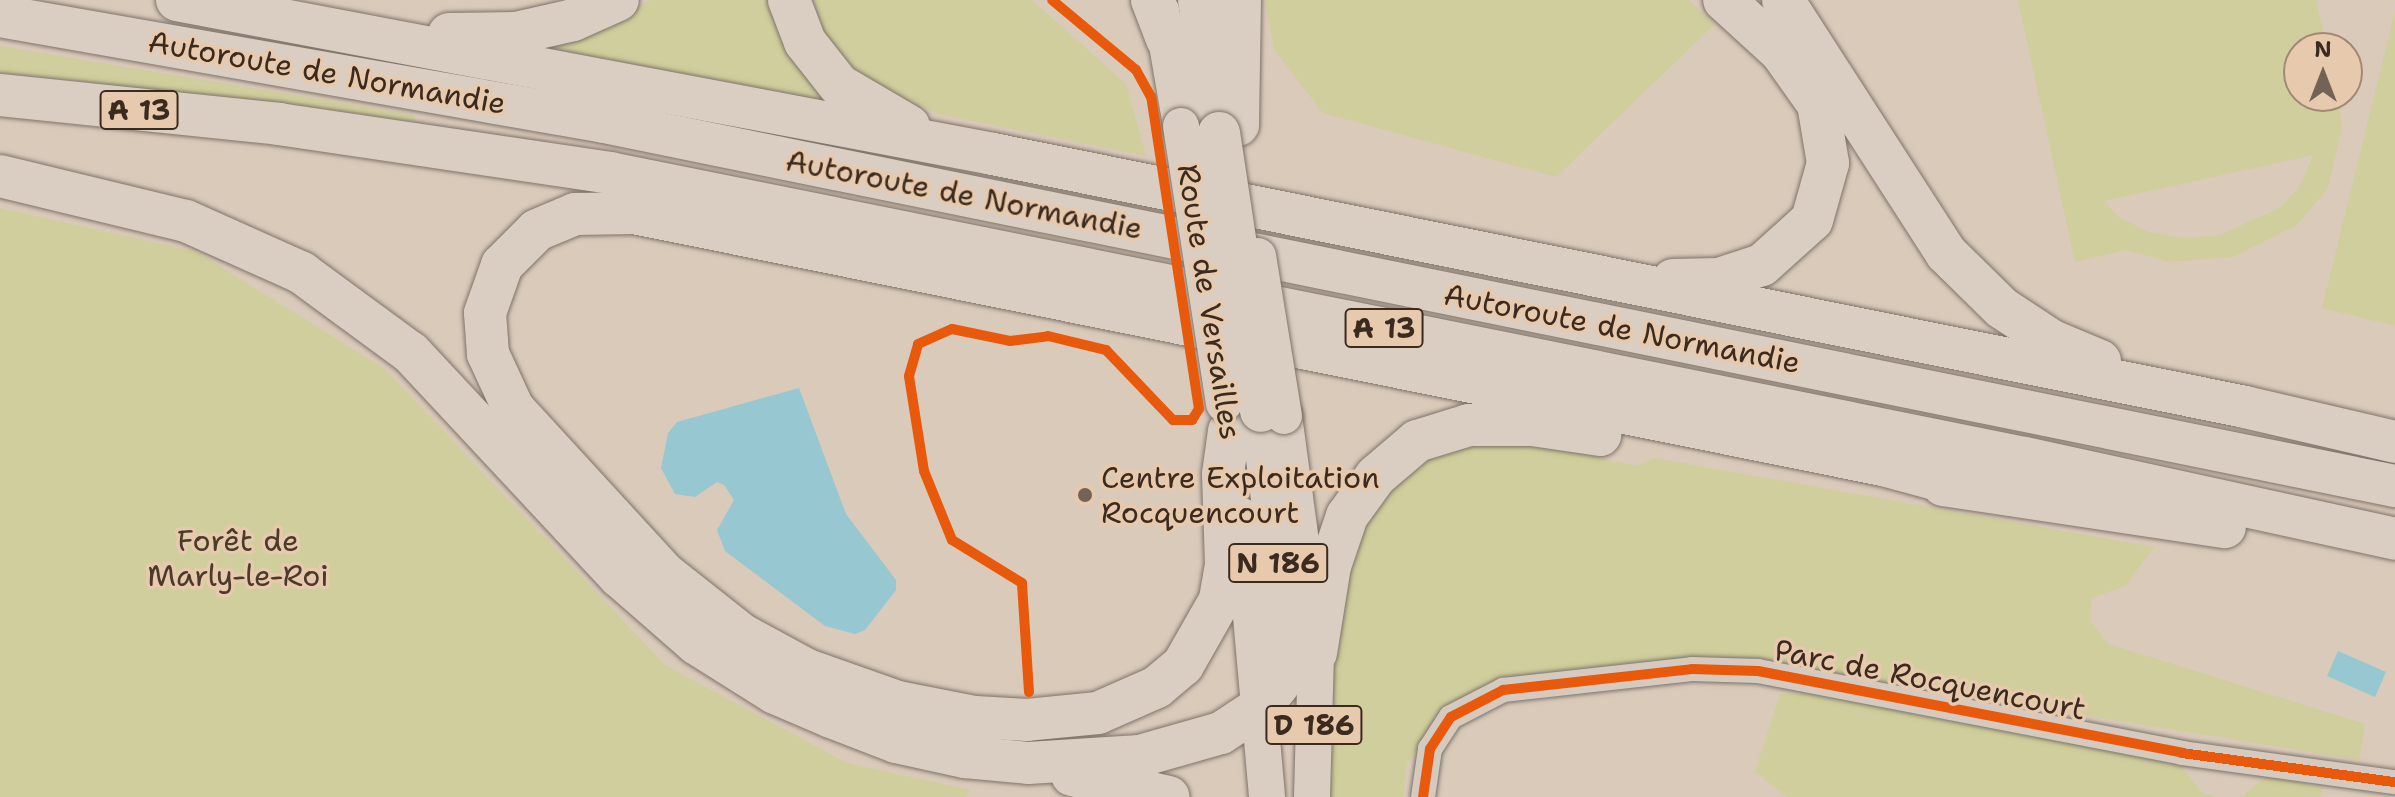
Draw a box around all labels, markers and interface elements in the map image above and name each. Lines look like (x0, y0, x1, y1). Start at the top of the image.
street label: Autoroute de Normandie (145, 24, 509, 122)
north arrow (2283, 32, 2363, 112)
text: N (2314, 35, 2332, 64)
road number: A 13 (99, 86, 179, 134)
street label: Autoroute de Normandie (783, 143, 1145, 247)
street label: Route de Versailles (1169, 162, 1249, 442)
street label: Autoroute de Normandie (1441, 277, 1803, 381)
road number: A 13 (1344, 304, 1424, 352)
place label: Centre Exploitation Rocquencourt (1101, 460, 1380, 530)
marker: Centre Exploitation Rocquencourt (1076, 486, 1094, 504)
park label: Forêt de Marly-le-Roi (147, 523, 329, 594)
road number: N 186 (1228, 539, 1328, 587)
street label: Parc de Rocquencourt (1771, 632, 2089, 728)
road number: D 186 (1264, 701, 1364, 749)

